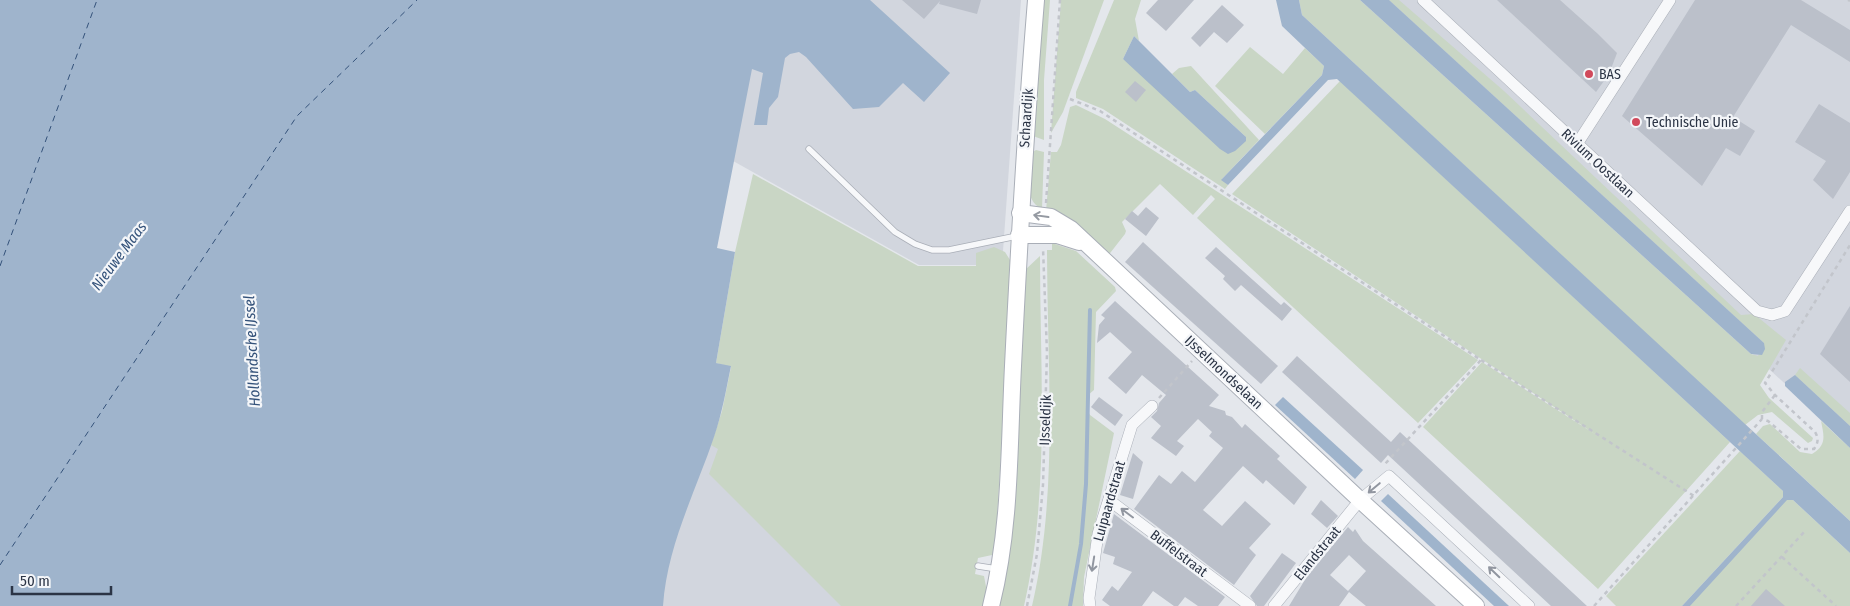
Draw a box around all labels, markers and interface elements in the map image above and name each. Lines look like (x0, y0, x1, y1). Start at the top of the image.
place label: BAS (1599, 66, 1621, 83)
marker: BAS (1583, 68, 1595, 80)
street label: Schaardijk (1016, 87, 1037, 148)
place label: Technische Unie (1646, 114, 1739, 131)
marker: Technische Unie (1630, 116, 1642, 128)
street label: Rivium Oostlaan (1558, 125, 1638, 201)
one-way arrow (1033, 211, 1049, 221)
water label: Nieuwe Maas (88, 218, 151, 294)
water label: Hollandsche IJssel (240, 295, 264, 407)
street label: IJsselmondselaan (1181, 332, 1266, 413)
street label: IJsseldijk (1036, 394, 1055, 446)
street label: Luipaardstraat (1090, 458, 1129, 543)
one-way arrow (1367, 483, 1380, 494)
one-way arrow (1121, 508, 1134, 519)
street label: Elandstraat (1290, 522, 1345, 584)
street label: Buffelstraat (1147, 526, 1211, 581)
one-way arrow (1088, 556, 1098, 572)
scale bar (12, 564, 111, 596)
one-way arrow (1488, 566, 1501, 578)
text: 50 m (20, 572, 50, 590)

